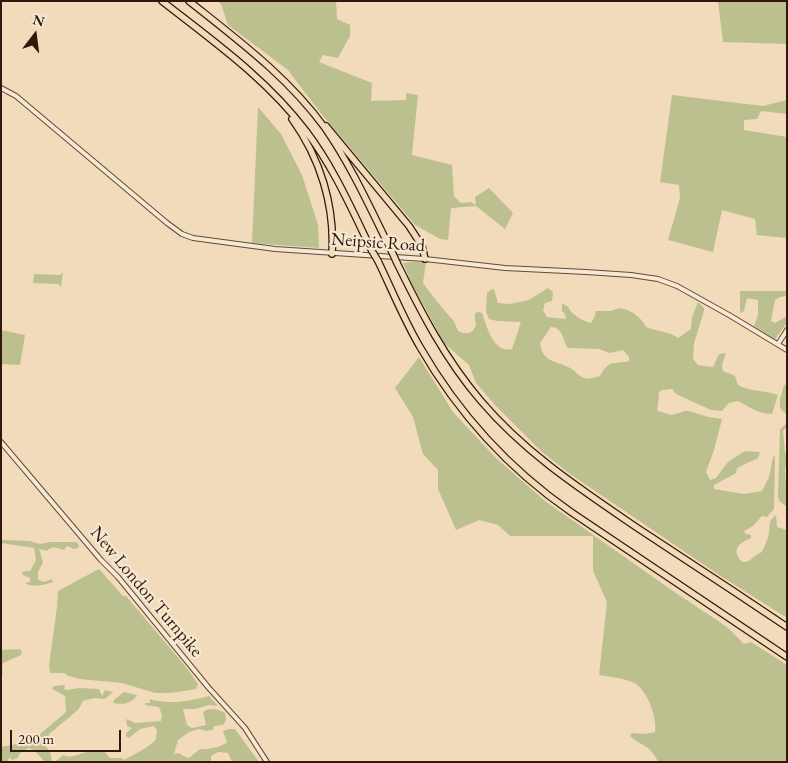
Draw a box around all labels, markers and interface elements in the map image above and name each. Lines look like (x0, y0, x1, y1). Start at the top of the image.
north arrow (10, 10, 60, 60)
text: N (31, 10, 47, 31)
street label: Neipsic Road (330, 229, 426, 257)
street label: New London Turnpike (85, 522, 207, 662)
scale bar (12, 720, 124, 752)
text: 200 m (18, 729, 54, 748)

